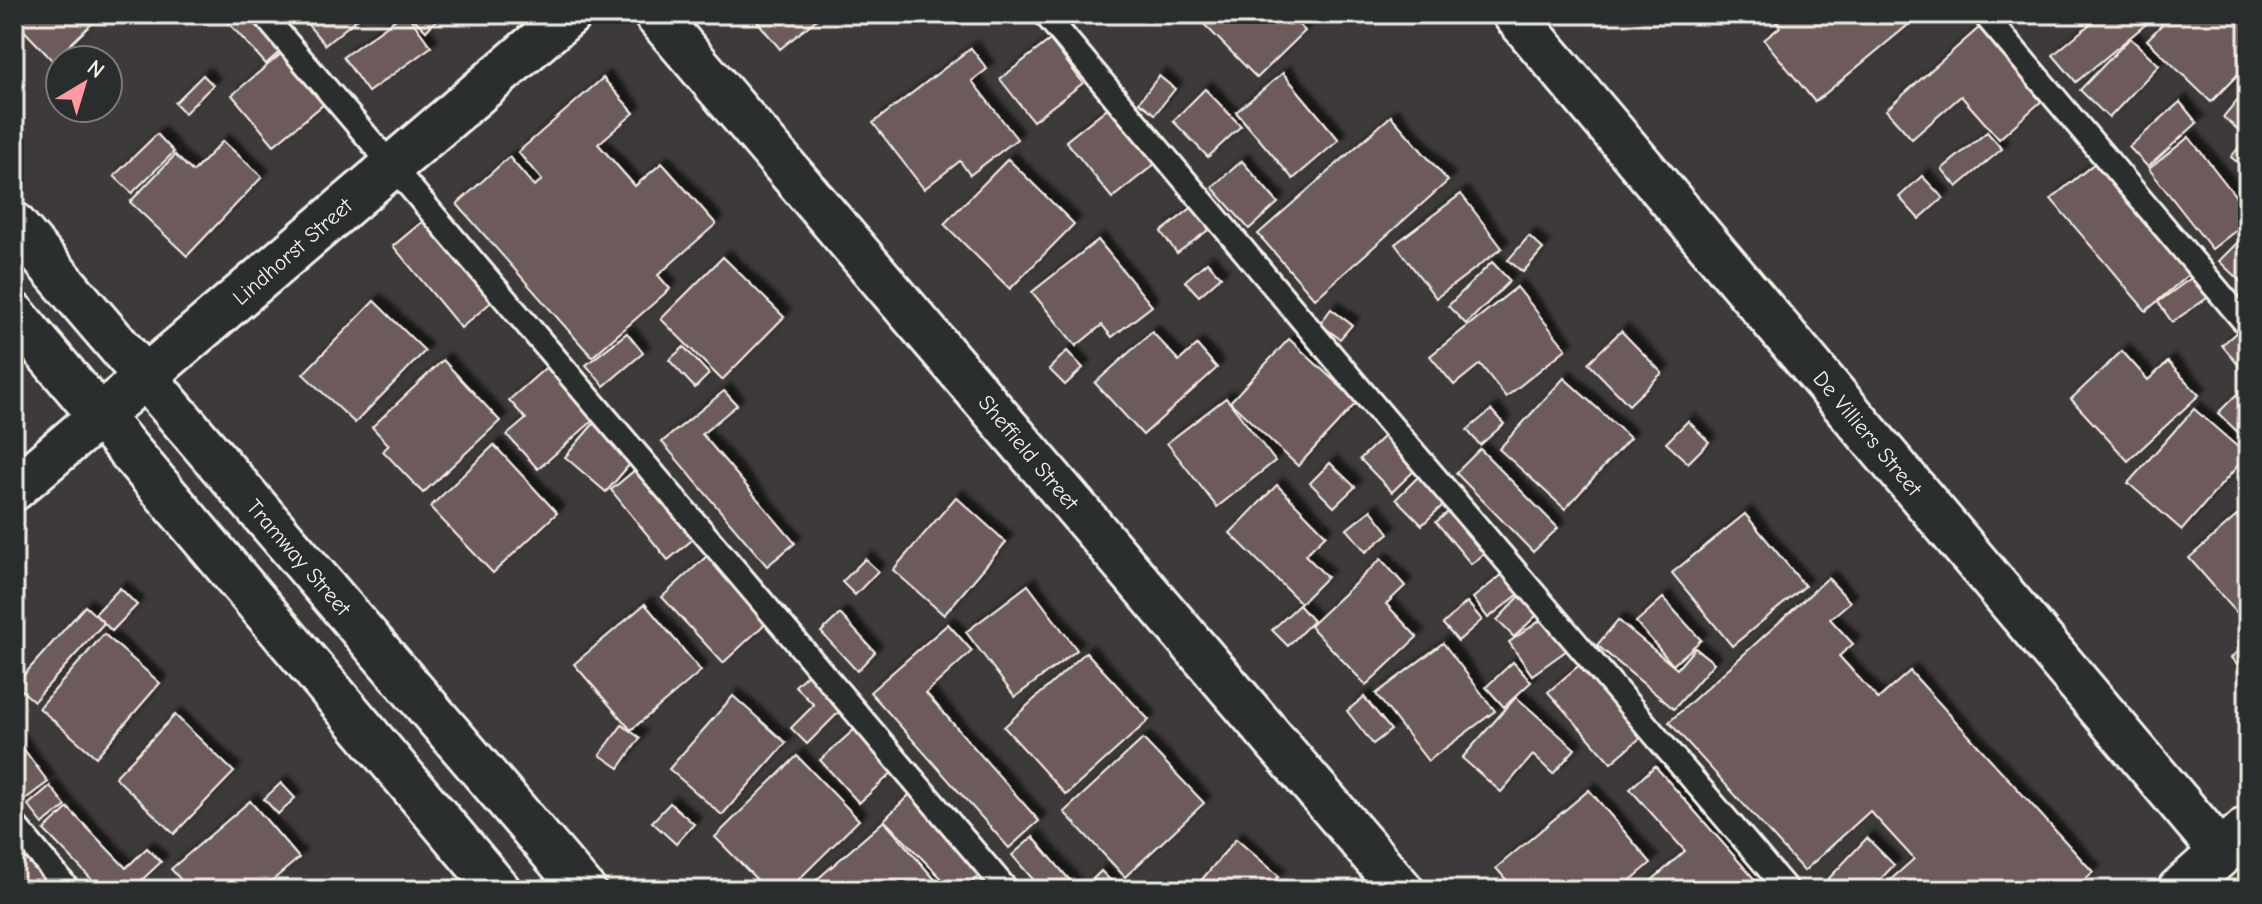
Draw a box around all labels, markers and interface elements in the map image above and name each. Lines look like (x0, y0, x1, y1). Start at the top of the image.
north arrow (44, 44, 124, 124)
text: N (82, 54, 109, 84)
street label: Lindhorst Street (228, 192, 358, 311)
street label: De Villiers Street (1807, 366, 1927, 502)
street label: Sheffield Street (973, 390, 1084, 516)
street label: Tramway Street (241, 494, 356, 622)

